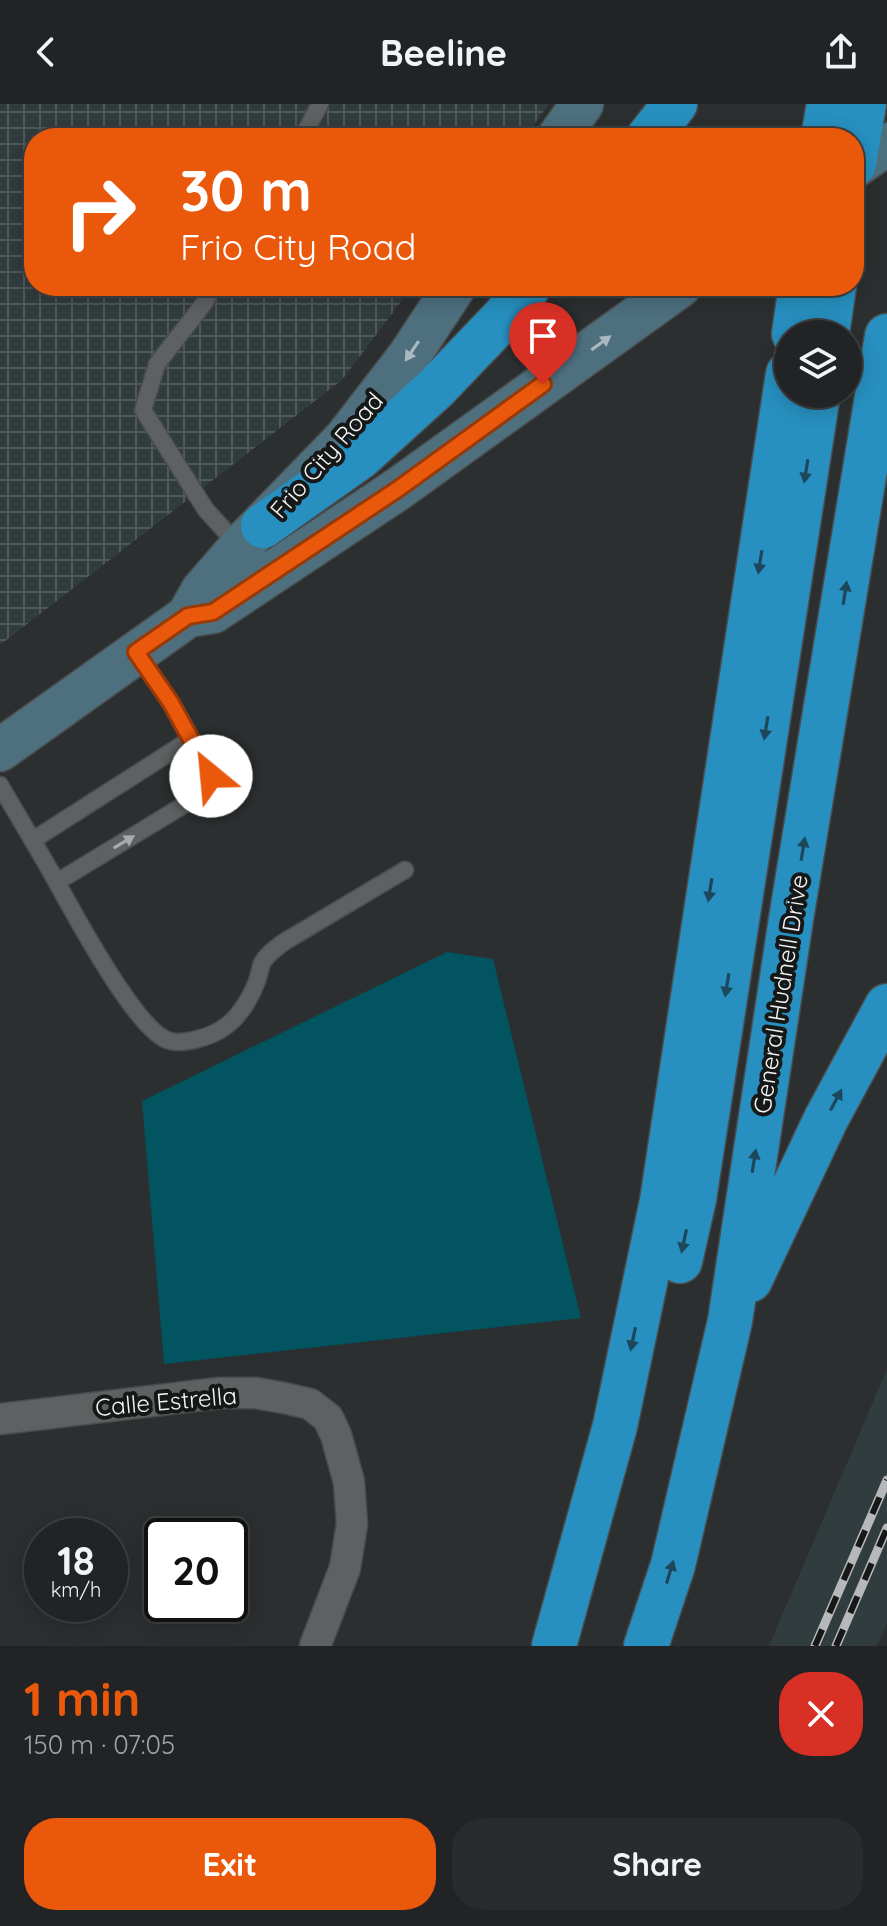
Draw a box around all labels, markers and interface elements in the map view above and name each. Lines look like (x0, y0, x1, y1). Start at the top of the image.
icon: back (24, 30, 68, 74)
text: Beeline (380, 30, 507, 75)
icon: share (819, 30, 863, 74)
text: 30 m (180, 155, 312, 225)
icon: right (48, 160, 152, 264)
text: Frio City Road (180, 224, 416, 269)
pin (509, 302, 577, 384)
icon: arrive (521, 314, 565, 358)
map controls (774, 320, 862, 408)
button: layers (774, 320, 862, 408)
one-way arrow (590, 335, 611, 351)
one-way arrow (405, 341, 420, 362)
street label: Frio City Road (263, 386, 389, 524)
one-way arrow (799, 459, 812, 484)
one-way arrow (753, 550, 766, 575)
one-way arrow (839, 580, 852, 605)
one-way arrow (759, 716, 772, 741)
position arrow (169, 734, 253, 818)
one-way arrow (113, 835, 135, 849)
one-way arrow (797, 836, 810, 861)
street label: General Hudnell Drive (746, 872, 814, 1116)
one-way arrow (703, 877, 716, 902)
one-way arrow (720, 973, 733, 998)
one-way arrow (829, 1089, 843, 1111)
one-way arrow (748, 1148, 761, 1173)
one-way arrow (677, 1229, 690, 1254)
one-way arrow (627, 1327, 639, 1352)
street label: Calle Estrella (94, 1380, 238, 1422)
speed limit sign: 20 (144, 1518, 248, 1622)
text: 18 (57, 1535, 95, 1585)
one-way arrow (664, 1560, 677, 1584)
text: km/h (51, 1577, 101, 1602)
text: 1 min (24, 1668, 140, 1728)
button: close (779, 1672, 863, 1756)
text: 150 m · 07:05 (24, 1728, 175, 1761)
button: Exit (24, 1818, 436, 1910)
button: Share (452, 1818, 863, 1910)

